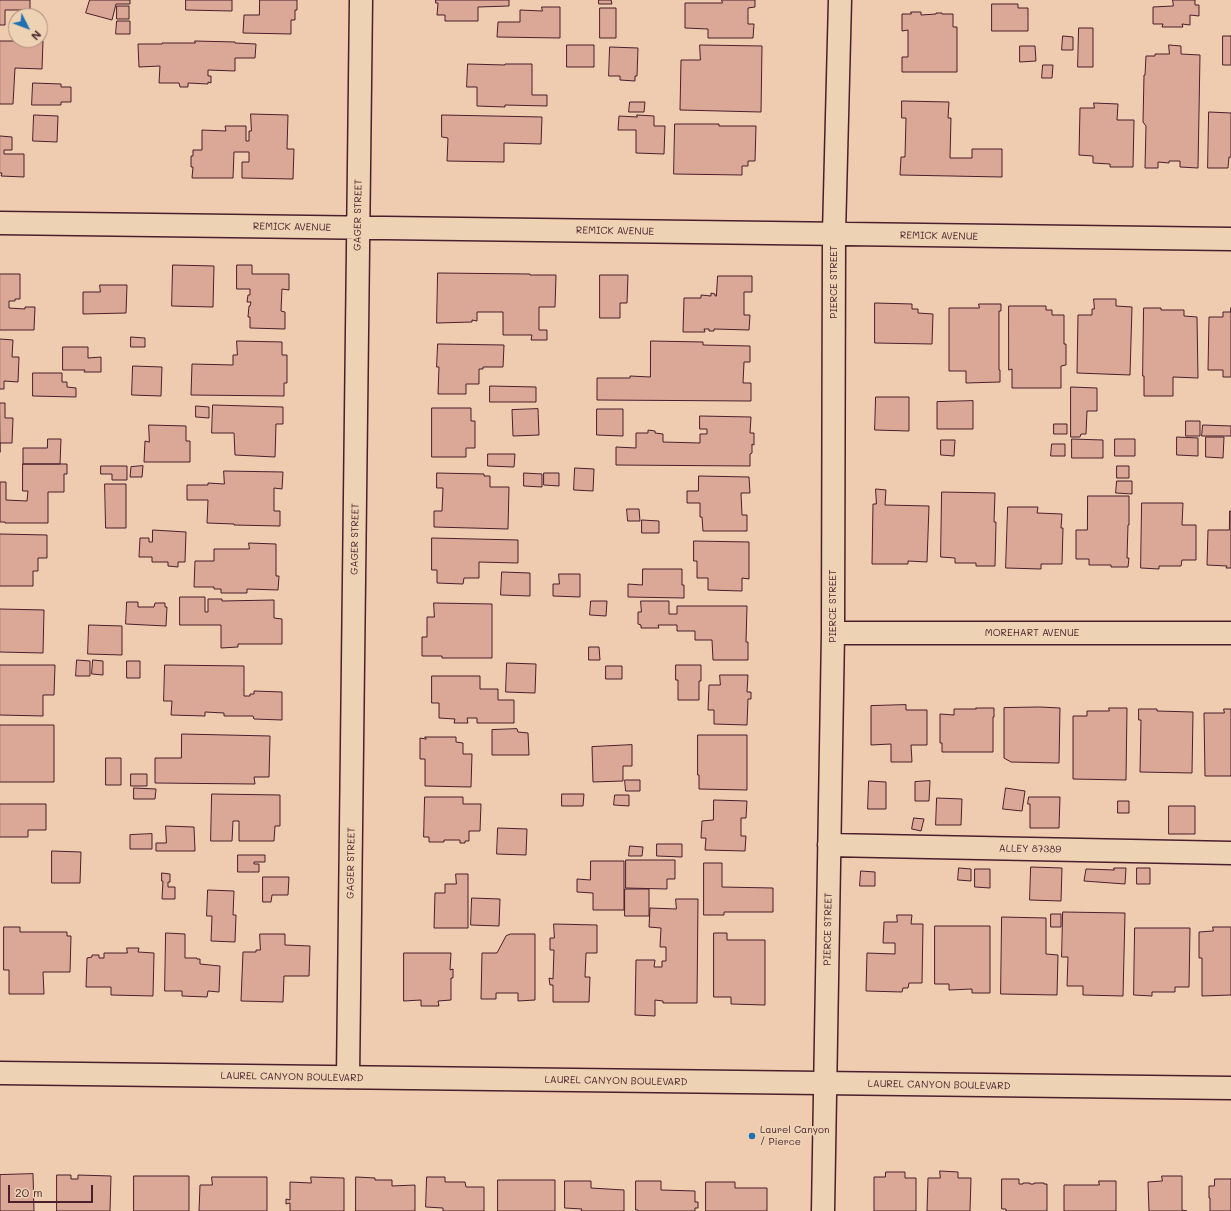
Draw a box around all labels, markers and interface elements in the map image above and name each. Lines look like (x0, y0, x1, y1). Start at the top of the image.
north arrow (8, 8, 48, 48)
text: N (28, 28, 45, 44)
street label: GAGER STREET (351, 179, 365, 251)
street label: REMICK AVENUE (253, 220, 331, 234)
street label: REMICK AVENUE (576, 224, 654, 238)
street label: REMICK AVENUE (900, 229, 978, 243)
street label: PIERCE STREET (828, 245, 840, 319)
street label: GAGER STREET (348, 503, 362, 575)
street label: PIERCE STREET (827, 569, 839, 643)
street label: MOREHART AVENUE (985, 627, 1079, 639)
street label: GAGER STREET (344, 827, 358, 899)
street label: ALLEY 87389 (999, 842, 1061, 856)
street label: PIERCE STREET (821, 892, 835, 966)
street label: LAUREL CANYON BOULEVARD (220, 1070, 364, 1084)
street label: LAUREL CANYON BOULEVARD (544, 1074, 688, 1088)
street label: LAUREL CANYON BOULEVARD (867, 1078, 1011, 1092)
place label: Laurel Canyon / Pierce (760, 1124, 829, 1148)
marker: Laurel Canyon / Pierce (747, 1131, 757, 1141)
scale bar (10, 1177, 95, 1203)
text: 20 m (15, 1184, 43, 1200)

